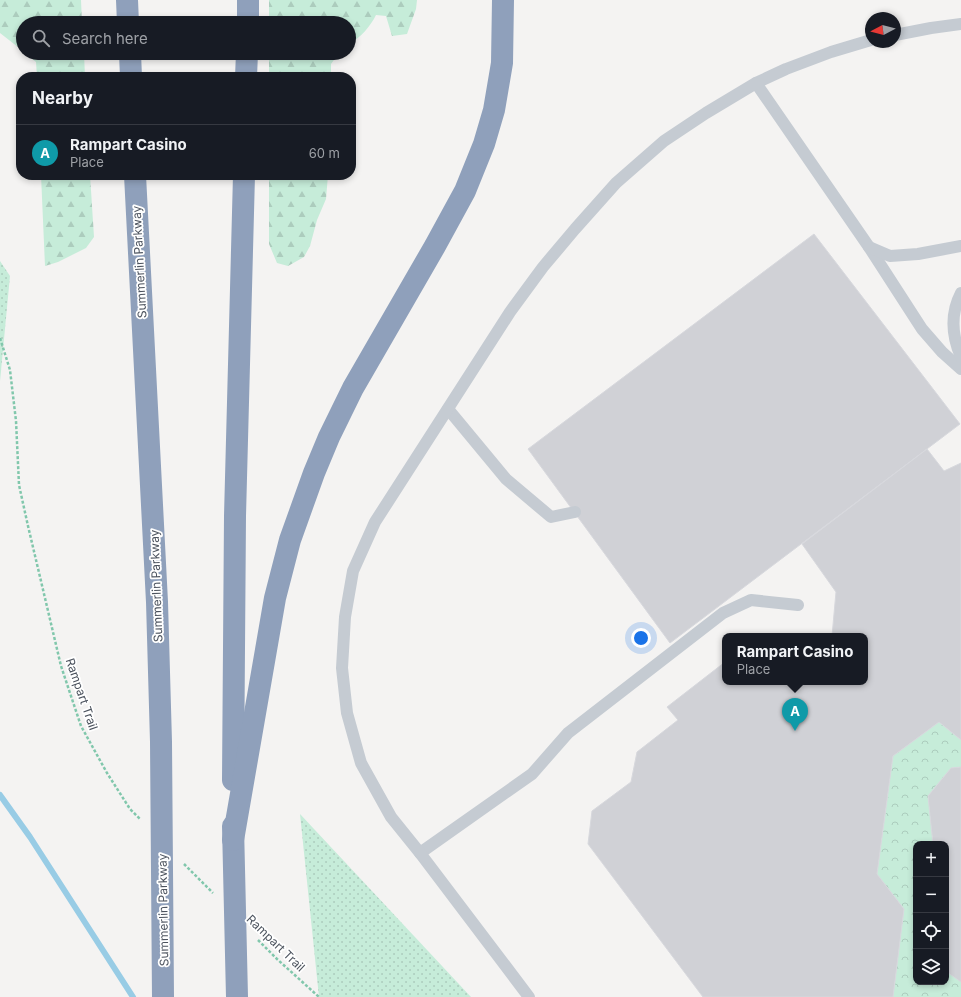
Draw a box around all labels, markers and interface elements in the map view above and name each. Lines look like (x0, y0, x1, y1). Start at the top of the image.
north arrow (865, 12, 901, 48)
search box (16, 16, 356, 60)
icon: search (30, 27, 52, 49)
text: Search here (62, 29, 148, 48)
text: Nearby (32, 88, 93, 108)
text: Rampart Casino (70, 135, 187, 154)
text: A (40, 145, 50, 161)
text: 60 m (309, 145, 340, 161)
text: Place (70, 154, 104, 170)
street label: Summerlin Parkway (129, 205, 149, 319)
street label: Summerlin Parkway (147, 529, 165, 643)
your location (631, 628, 651, 648)
popup (722, 633, 868, 685)
text: Rampart Casino (737, 642, 853, 661)
street label: Rampart Trail (63, 656, 101, 732)
text: Place (737, 661, 770, 677)
pin: A (782, 698, 808, 731)
map controls (913, 841, 949, 985)
button: + (913, 841, 949, 877)
street label: Summerlin Parkway (155, 853, 171, 966)
button: − (913, 877, 949, 913)
street label: Rampart Trail (244, 911, 308, 975)
button: locate (913, 913, 949, 949)
button: layers (913, 949, 949, 985)

